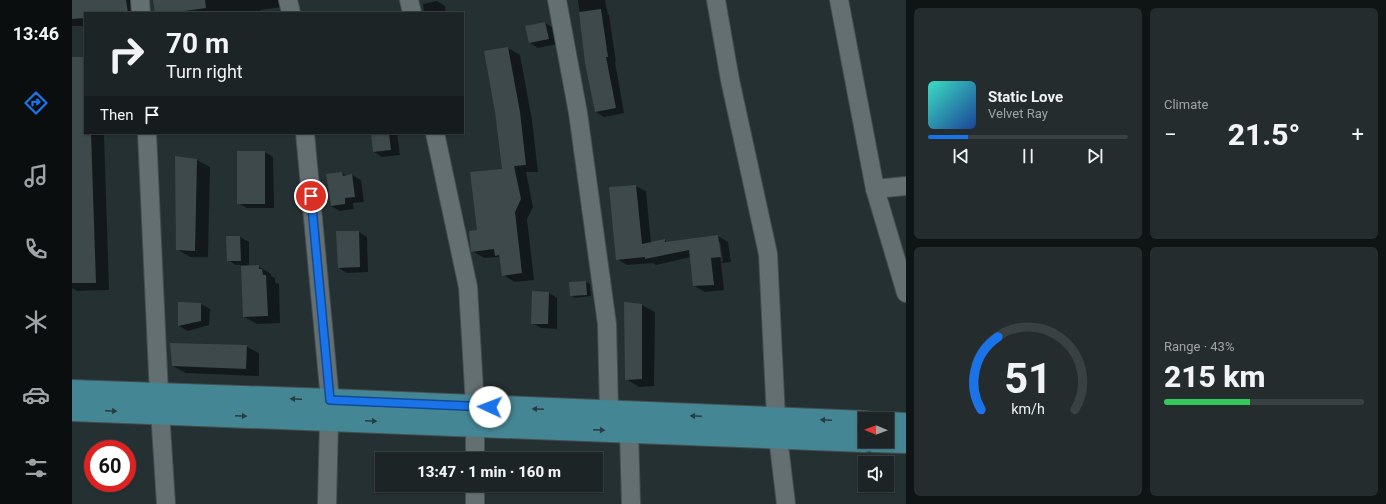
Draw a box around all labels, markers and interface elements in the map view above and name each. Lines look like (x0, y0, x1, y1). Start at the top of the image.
text: 13:46 (13, 23, 59, 44)
text: 70 m (166, 27, 229, 60)
icon: right (100, 28, 152, 80)
text: Turn right (166, 61, 243, 82)
text: Static Love (988, 88, 1063, 106)
icon: directions (22, 89, 50, 117)
text: Climate (1164, 97, 1208, 112)
icon: arrive (141, 104, 163, 126)
text: Then (100, 106, 133, 124)
text: Velvet Ray (988, 106, 1048, 121)
text: 21.5° (1228, 117, 1300, 152)
text: − (1164, 122, 1177, 147)
text: + (1352, 122, 1364, 147)
icon: previous (950, 145, 972, 167)
icon: pause (1017, 145, 1039, 167)
icon: next (1084, 145, 1106, 167)
icon: music (22, 162, 50, 190)
pin (294, 179, 328, 213)
icon: arrive (300, 185, 322, 207)
icon: phone (22, 235, 50, 263)
icon: climate (22, 308, 50, 336)
text: Range · 43% (1164, 339, 1234, 354)
text: 51 (1004, 353, 1052, 402)
text: 215 km (1164, 359, 1266, 394)
icon: car (22, 381, 50, 409)
position arrow (469, 386, 511, 428)
one-way arrow (289, 396, 302, 402)
text: km/h (1011, 400, 1045, 416)
one-way arrow (531, 406, 544, 412)
one-way arrow (105, 408, 118, 414)
one-way arrow (690, 412, 702, 419)
north arrow (858, 412, 894, 448)
map controls (858, 412, 894, 492)
one-way arrow (235, 413, 248, 419)
one-way arrow (820, 417, 832, 424)
one-way arrow (365, 418, 378, 424)
one-way arrow (593, 427, 606, 433)
speed limit sign: 60 (84, 440, 136, 492)
icon: filters (22, 454, 50, 482)
button: sound (858, 456, 894, 492)
text: 13:47 · 1 min · 160 m (417, 463, 561, 481)

